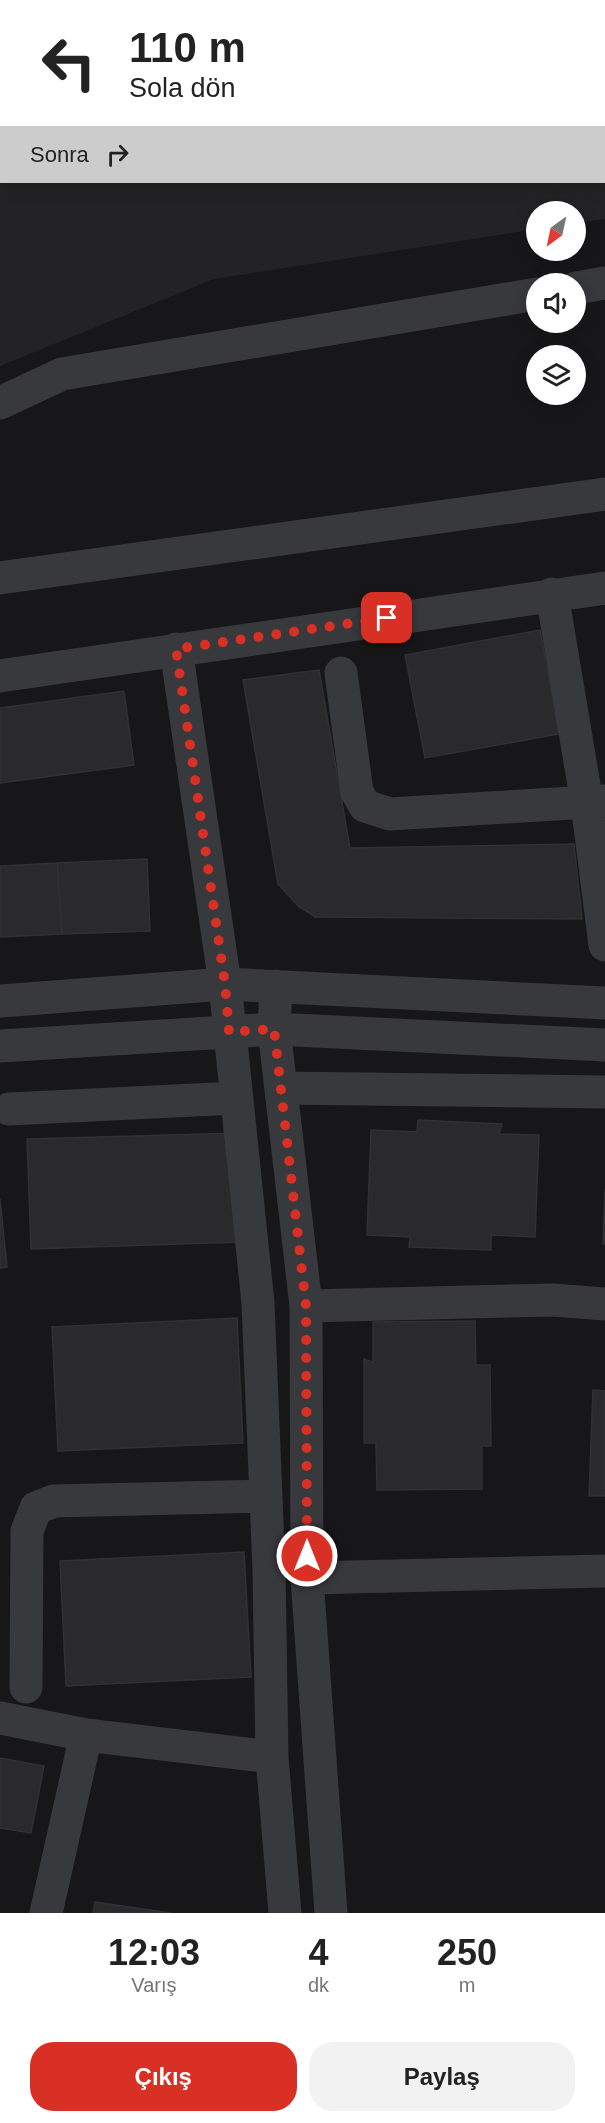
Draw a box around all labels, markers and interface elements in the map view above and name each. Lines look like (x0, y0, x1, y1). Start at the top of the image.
icon: left (30, 24, 108, 102)
text: 110 m (129, 24, 246, 71)
text: Sola dön (129, 73, 236, 103)
icon: right (101, 138, 134, 171)
text: Sonra (30, 142, 89, 167)
north arrow (526, 201, 586, 261)
map controls (526, 201, 586, 405)
button: sound (526, 273, 586, 333)
button: layers (526, 345, 586, 405)
pin (361, 592, 412, 643)
icon: arrive (370, 601, 403, 634)
position arrow (275, 1524, 339, 1588)
text: 12:03 (108, 1932, 200, 1973)
text: 4 (308, 1932, 329, 1973)
text: 250 (437, 1932, 497, 1973)
text: Varış (131, 1974, 177, 1996)
text: dk (308, 1974, 329, 1996)
text: m (459, 1974, 475, 1996)
button: Çıkış (30, 2042, 297, 2111)
button: Paylaş (309, 2042, 575, 2111)

